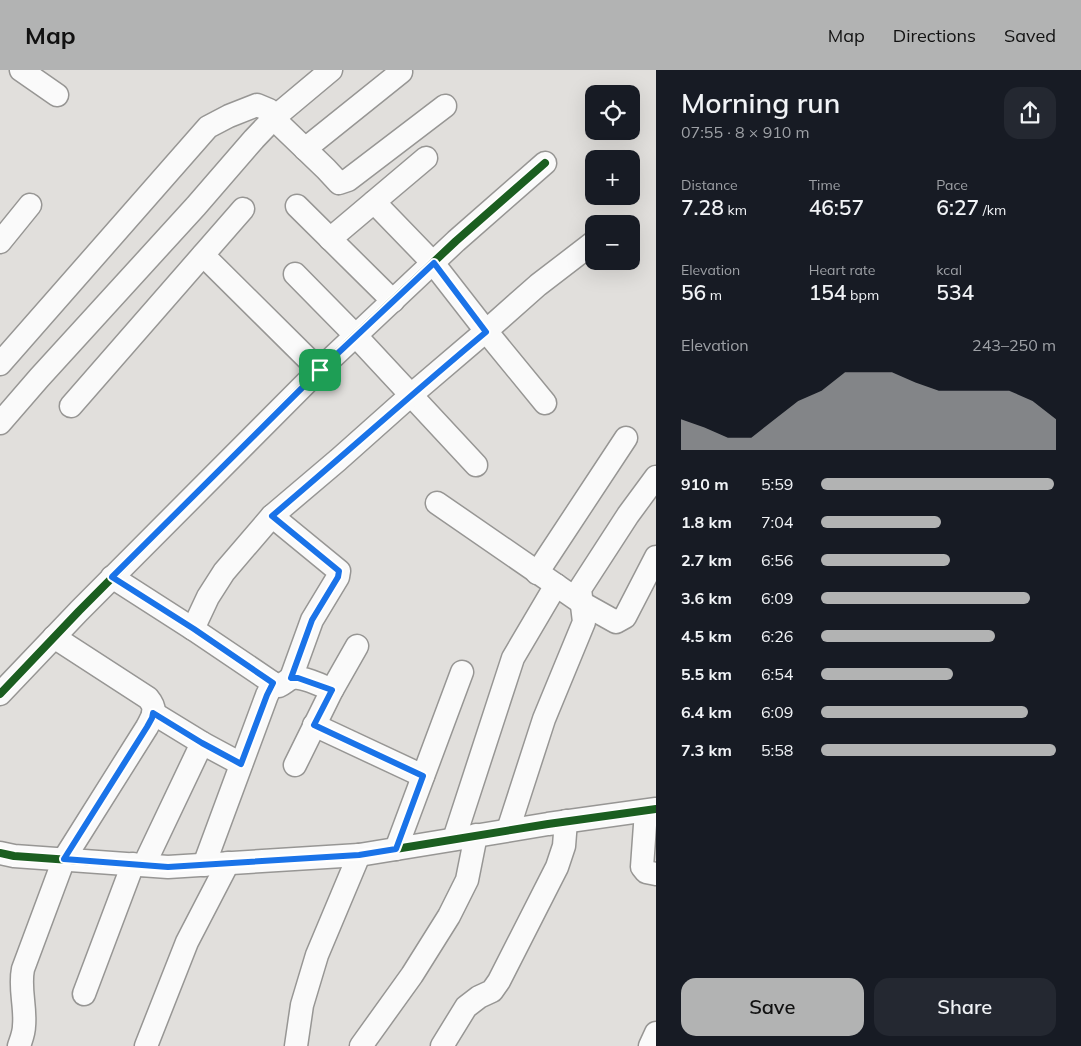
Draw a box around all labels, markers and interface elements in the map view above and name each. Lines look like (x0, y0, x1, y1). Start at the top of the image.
text: Map (25, 20, 76, 50)
text: Map (828, 24, 865, 47)
text: Directions (893, 24, 976, 47)
text: Saved (1004, 24, 1056, 47)
map controls (585, 85, 640, 270)
button: locate (585, 85, 640, 140)
text: Morning run (681, 85, 840, 120)
button: share (1004, 87, 1056, 139)
text: 07:55 · 8 × 910 m (681, 122, 810, 142)
button: + (585, 150, 640, 205)
text: Distance (681, 176, 738, 194)
text: Time (809, 176, 840, 194)
text: Pace (936, 176, 968, 194)
text: 7.28 (681, 194, 724, 220)
text: 46:57 (809, 194, 864, 220)
text: 6:27 (936, 194, 979, 220)
text: km (724, 201, 747, 219)
text: /km (979, 201, 1006, 219)
button: − (585, 215, 640, 270)
text: Elevation (681, 261, 740, 279)
text: Heart rate (809, 261, 875, 279)
text: kcal (936, 261, 962, 279)
text: 56 (681, 279, 706, 305)
text: 154 (809, 279, 846, 305)
text: 534 (936, 279, 974, 305)
text: m (706, 286, 722, 304)
text: bpm (846, 286, 879, 304)
text: Elevation (681, 335, 749, 355)
text: 243–250 m (972, 335, 1056, 355)
pin (299, 349, 341, 391)
icon: arrive (306, 356, 334, 384)
text: 910 m (681, 474, 729, 494)
text: 5:59 (761, 474, 793, 494)
text: 1.8 km (681, 512, 732, 532)
text: 7:04 (761, 512, 793, 532)
text: 2.7 km (681, 550, 732, 570)
text: 6:56 (761, 550, 793, 570)
text: 3.6 km (681, 588, 732, 608)
text: 6:09 (761, 588, 793, 608)
text: 4.5 km (681, 626, 732, 646)
text: 6:26 (761, 626, 793, 646)
text: 5.5 km (681, 664, 732, 684)
text: 6:54 (761, 664, 793, 684)
text: 6.4 km (681, 702, 732, 722)
text: 6:09 (761, 702, 793, 722)
text: 7.3 km (681, 740, 732, 760)
text: 5:58 (761, 740, 793, 760)
button: Save (681, 978, 864, 1036)
button: Share (874, 978, 1056, 1036)

